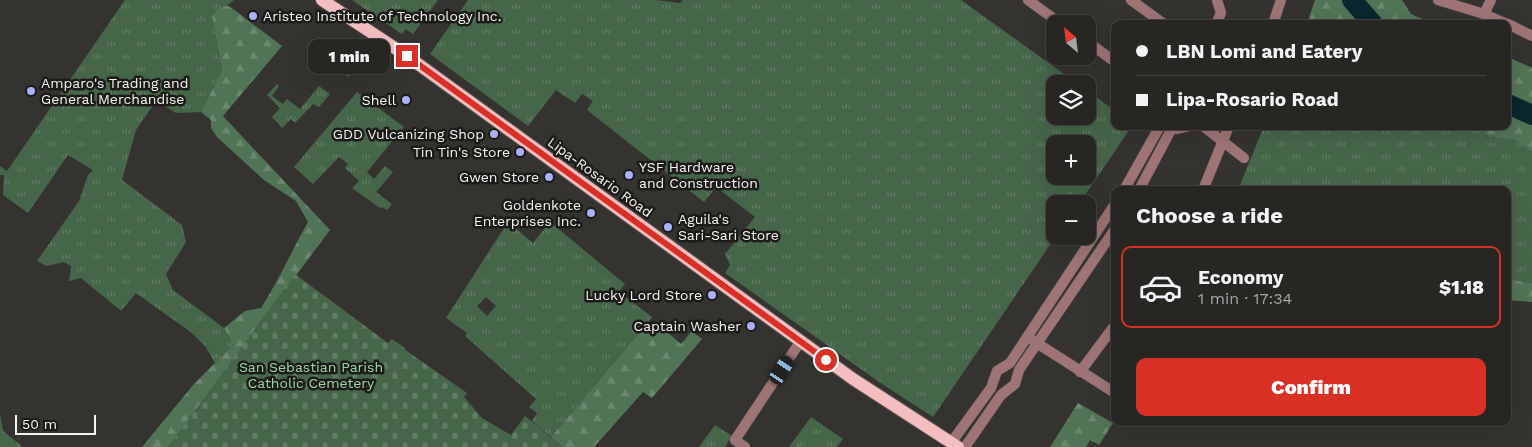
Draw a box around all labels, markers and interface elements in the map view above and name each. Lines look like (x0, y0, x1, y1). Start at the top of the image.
place label: Aristeo Institute of Technology Inc. (263, 8, 501, 24)
marker: Aristeo Institute of Technology Inc. (247, 10, 259, 22)
north arrow (1046, 15, 1096, 65)
map controls (1046, 15, 1096, 245)
callout: 1 min (307, 38, 390, 74)
text: LBN Lomi and Eatery (1166, 40, 1362, 63)
route end (396, 45, 418, 67)
text: 1 min (328, 47, 370, 66)
place label: Amparo's Trading and General Merchandise (41, 75, 188, 107)
button: layers (1046, 75, 1096, 125)
marker: Amparo's Trading and General Merchandise (25, 85, 37, 97)
text: Lipa-Rosario Road (1166, 88, 1339, 111)
place label: Shell (362, 92, 397, 108)
marker: Shell (400, 94, 412, 106)
place label: GDD Vulcanizing Shop (333, 126, 484, 142)
marker: GDD Vulcanizing Shop (488, 128, 500, 140)
street label: Lipa-Rosario Road (545, 134, 655, 220)
button: + (1046, 135, 1096, 185)
place label: Tin Tin's Store (413, 144, 510, 160)
marker: Tin Tin's Store (514, 146, 526, 158)
place label: YSF Hardware and Construction (639, 159, 758, 191)
place label: Gwen Store (459, 169, 539, 185)
marker: YSF Hardware and Construction (623, 169, 635, 181)
marker: Gwen Store (543, 171, 555, 183)
button: − (1046, 195, 1096, 245)
place label: Goldenkote Enterprises Inc. (474, 197, 581, 229)
text: Choose a ride (1136, 203, 1283, 228)
marker: Goldenkote Enterprises Inc. (585, 207, 597, 219)
place label: Aguila's Sari-Sari Store (678, 211, 779, 243)
marker: Aguila's Sari-Sari Store (662, 221, 674, 233)
icon: car (1138, 265, 1183, 310)
text: Economy (1198, 266, 1283, 289)
text: $1.18 (1439, 276, 1484, 299)
place label: Lucky Lord Store (585, 287, 702, 303)
marker: Lucky Lord Store (706, 289, 718, 301)
text: 1 min · 17:34 (1198, 289, 1292, 308)
place label: Captain Washer (634, 318, 741, 334)
marker: Captain Washer (745, 320, 757, 332)
route start (815, 349, 837, 371)
car (767, 353, 796, 387)
button: Confirm (1136, 358, 1486, 416)
park label: San Sebastian Parish Catholic Cemetery (239, 359, 383, 391)
scale bar (15, 412, 96, 435)
text: 50 m (22, 416, 57, 432)

